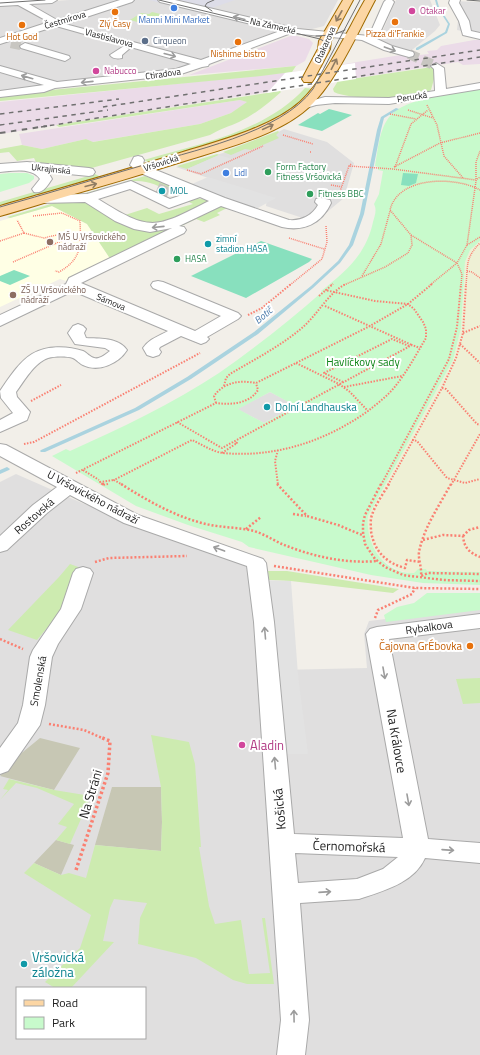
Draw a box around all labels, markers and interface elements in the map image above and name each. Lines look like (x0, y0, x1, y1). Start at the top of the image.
marker: Manni Mini Market (169, 3, 179, 13)
place label: Otakar (420, 4, 446, 17)
marker: Otakar (407, 6, 417, 16)
street label: Čestmírova (43, 7, 88, 32)
marker: Zlý Časy (110, 7, 120, 17)
one-way arrow (335, 10, 343, 22)
place label: Manni Mini Market (138, 13, 210, 26)
one-way arrow (232, 14, 245, 21)
street label: Na Zámecké (249, 14, 298, 37)
place label: Zlý Časy (99, 17, 131, 30)
marker: Pizza di'Frankie (390, 17, 400, 27)
marker: Hot God (17, 20, 27, 30)
street label: Otakarova (311, 24, 339, 65)
street label: Vlastislavova (84, 25, 135, 50)
place label: Pizza di'Frankie (366, 27, 425, 40)
place label: Hot God (7, 30, 38, 43)
place label: Cirqueon (153, 34, 187, 47)
marker: Cirqueon (140, 36, 150, 46)
marker: Nishime bistro (233, 37, 243, 47)
one-way arrow (383, 45, 395, 53)
place label: Nishime bistro (211, 47, 266, 60)
one-way arrow (163, 51, 176, 59)
one-way arrow (331, 58, 338, 70)
place label: Nabucco (104, 64, 137, 77)
street label: Ctiradova (144, 65, 182, 82)
marker: Nabucco (91, 66, 101, 76)
one-way arrow (20, 73, 33, 80)
one-way arrow (81, 78, 94, 86)
street label: Perucká (396, 88, 428, 105)
one-way arrow (262, 123, 274, 130)
street label: Vršovická (142, 151, 180, 174)
street label: Ukrajinská (31, 160, 72, 177)
place label: Form Factory Fitness Vršovická (276, 160, 342, 183)
place label: Lidl (234, 166, 247, 179)
marker: Form Factory Fitness Vršovická (263, 167, 273, 177)
marker: Lidl (221, 168, 231, 178)
one-way arrow (85, 181, 98, 188)
place label: MOL (170, 184, 189, 197)
marker: MOL (157, 186, 167, 196)
place label: Fitness BBC (318, 187, 364, 200)
marker: Fitness BBC (305, 189, 315, 199)
one-way arrow (152, 223, 165, 230)
place label: MŠ U Vršovického nádraží (58, 230, 126, 253)
place label: zimní stadion HASA (216, 232, 268, 255)
marker: MŠ U Vršovického nádraží (45, 237, 55, 247)
marker: zimní stadion HASA (203, 239, 213, 249)
place label: HASA (185, 252, 207, 265)
marker: HASA (172, 254, 182, 264)
place label: ZŠ U Vršovického nádraží (21, 283, 86, 306)
marker: ZŠ U Vršovického nádraží (8, 290, 18, 300)
street label: Sámova (95, 290, 128, 313)
water label: Botič (251, 302, 277, 328)
park label: Havlíčkovy sady (326, 354, 400, 370)
place label: Dolní Landhauska (275, 399, 357, 415)
marker: Dolní Landhauska (262, 402, 272, 412)
street label: U Vršovického nádraží (44, 466, 143, 529)
street label: Rostovská (11, 494, 58, 538)
one-way arrow (214, 545, 226, 553)
street label: Rybalkova (404, 616, 454, 638)
one-way arrow (261, 627, 268, 640)
place label: Čajovna GrÉbovka (379, 638, 462, 654)
marker: Čajovna GrÉbovka (465, 641, 475, 651)
street label: Smolenská (26, 654, 50, 707)
one-way arrow (381, 666, 389, 679)
street label: Na Královce (382, 707, 412, 775)
place label: Aladin (250, 735, 284, 755)
marker: Aladin (237, 740, 247, 750)
one-way arrow (272, 757, 279, 770)
street label: Na Stráni (73, 767, 107, 821)
street label: Košická (267, 787, 291, 830)
one-way arrow (404, 794, 412, 807)
street label: Černomořská (312, 835, 386, 857)
one-way arrow (441, 847, 454, 854)
one-way arrow (318, 888, 331, 895)
place label: Vršovická záložna (32, 947, 84, 982)
marker: Vršovická záložna (19, 959, 29, 969)
legend (16, 987, 146, 1039)
text: Road (52, 993, 78, 1012)
one-way arrow (290, 1010, 298, 1023)
text: Park (52, 1013, 75, 1032)

